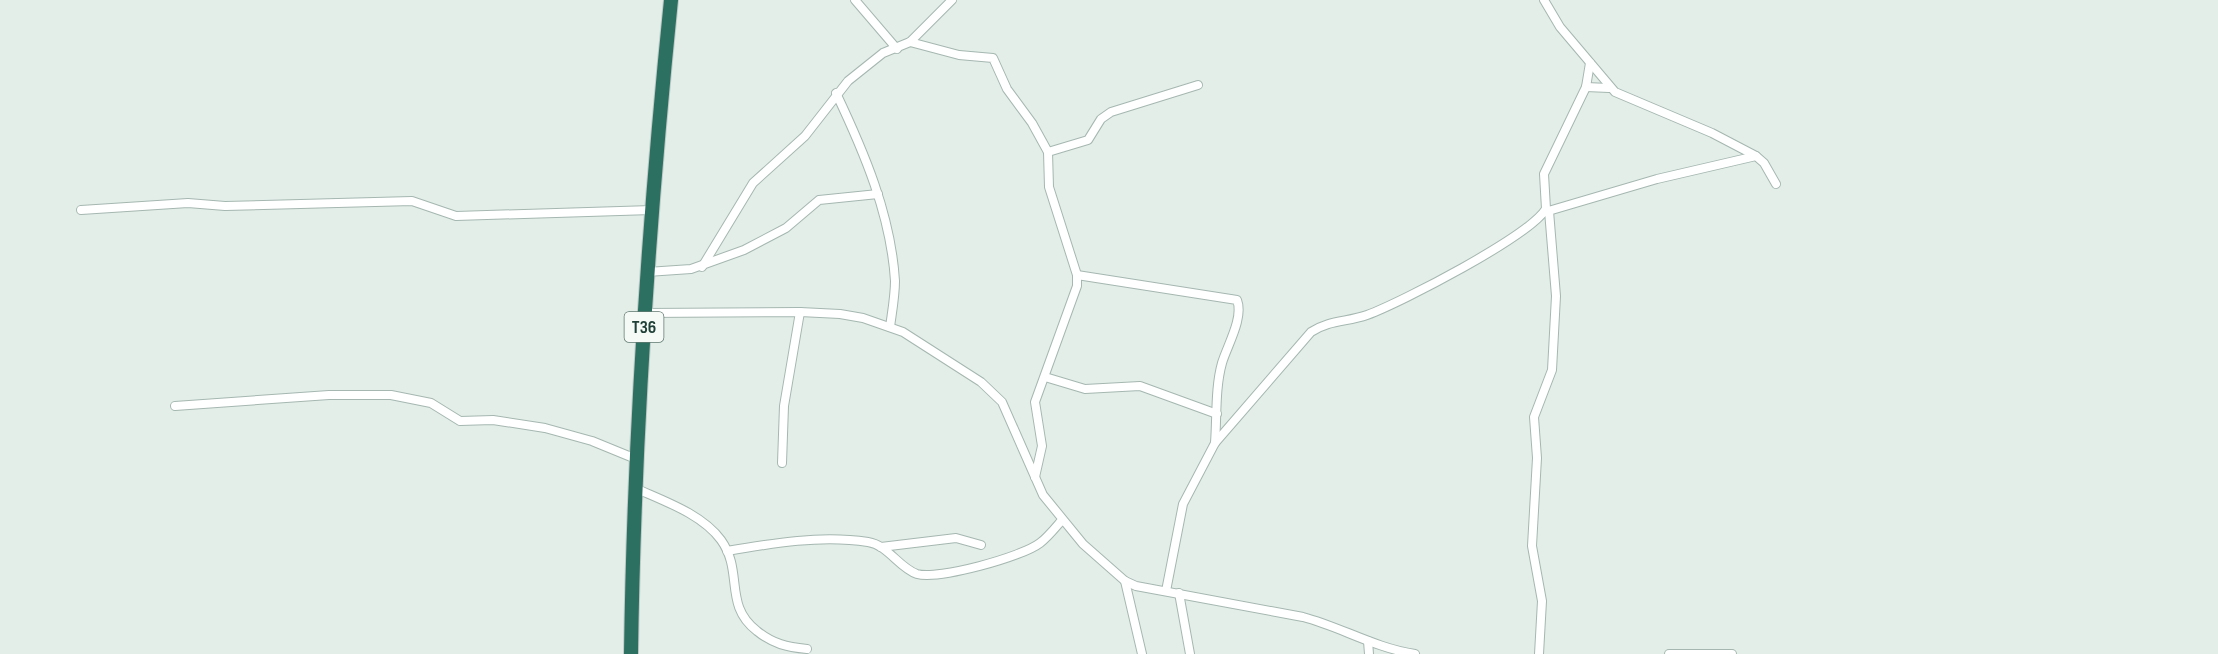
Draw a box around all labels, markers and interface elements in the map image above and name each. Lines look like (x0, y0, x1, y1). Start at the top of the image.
road number: T36 (624, 312, 664, 342)

